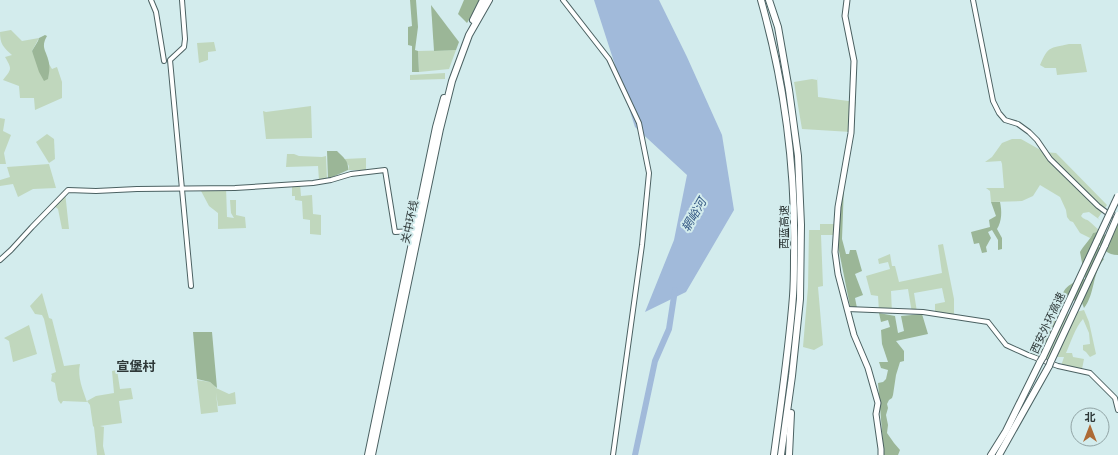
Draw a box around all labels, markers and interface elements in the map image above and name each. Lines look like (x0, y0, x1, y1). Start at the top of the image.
water label: 辋峪河 (679, 194, 710, 234)
street label: 关中环线 (399, 199, 421, 245)
street label: 西蓝高速 (778, 205, 791, 249)
street label: 西安外环高速 (1028, 290, 1068, 356)
district label: 宣堡村 (116, 359, 156, 374)
north arrow (1070, 407, 1110, 447)
text: 北 (1085, 411, 1096, 424)

